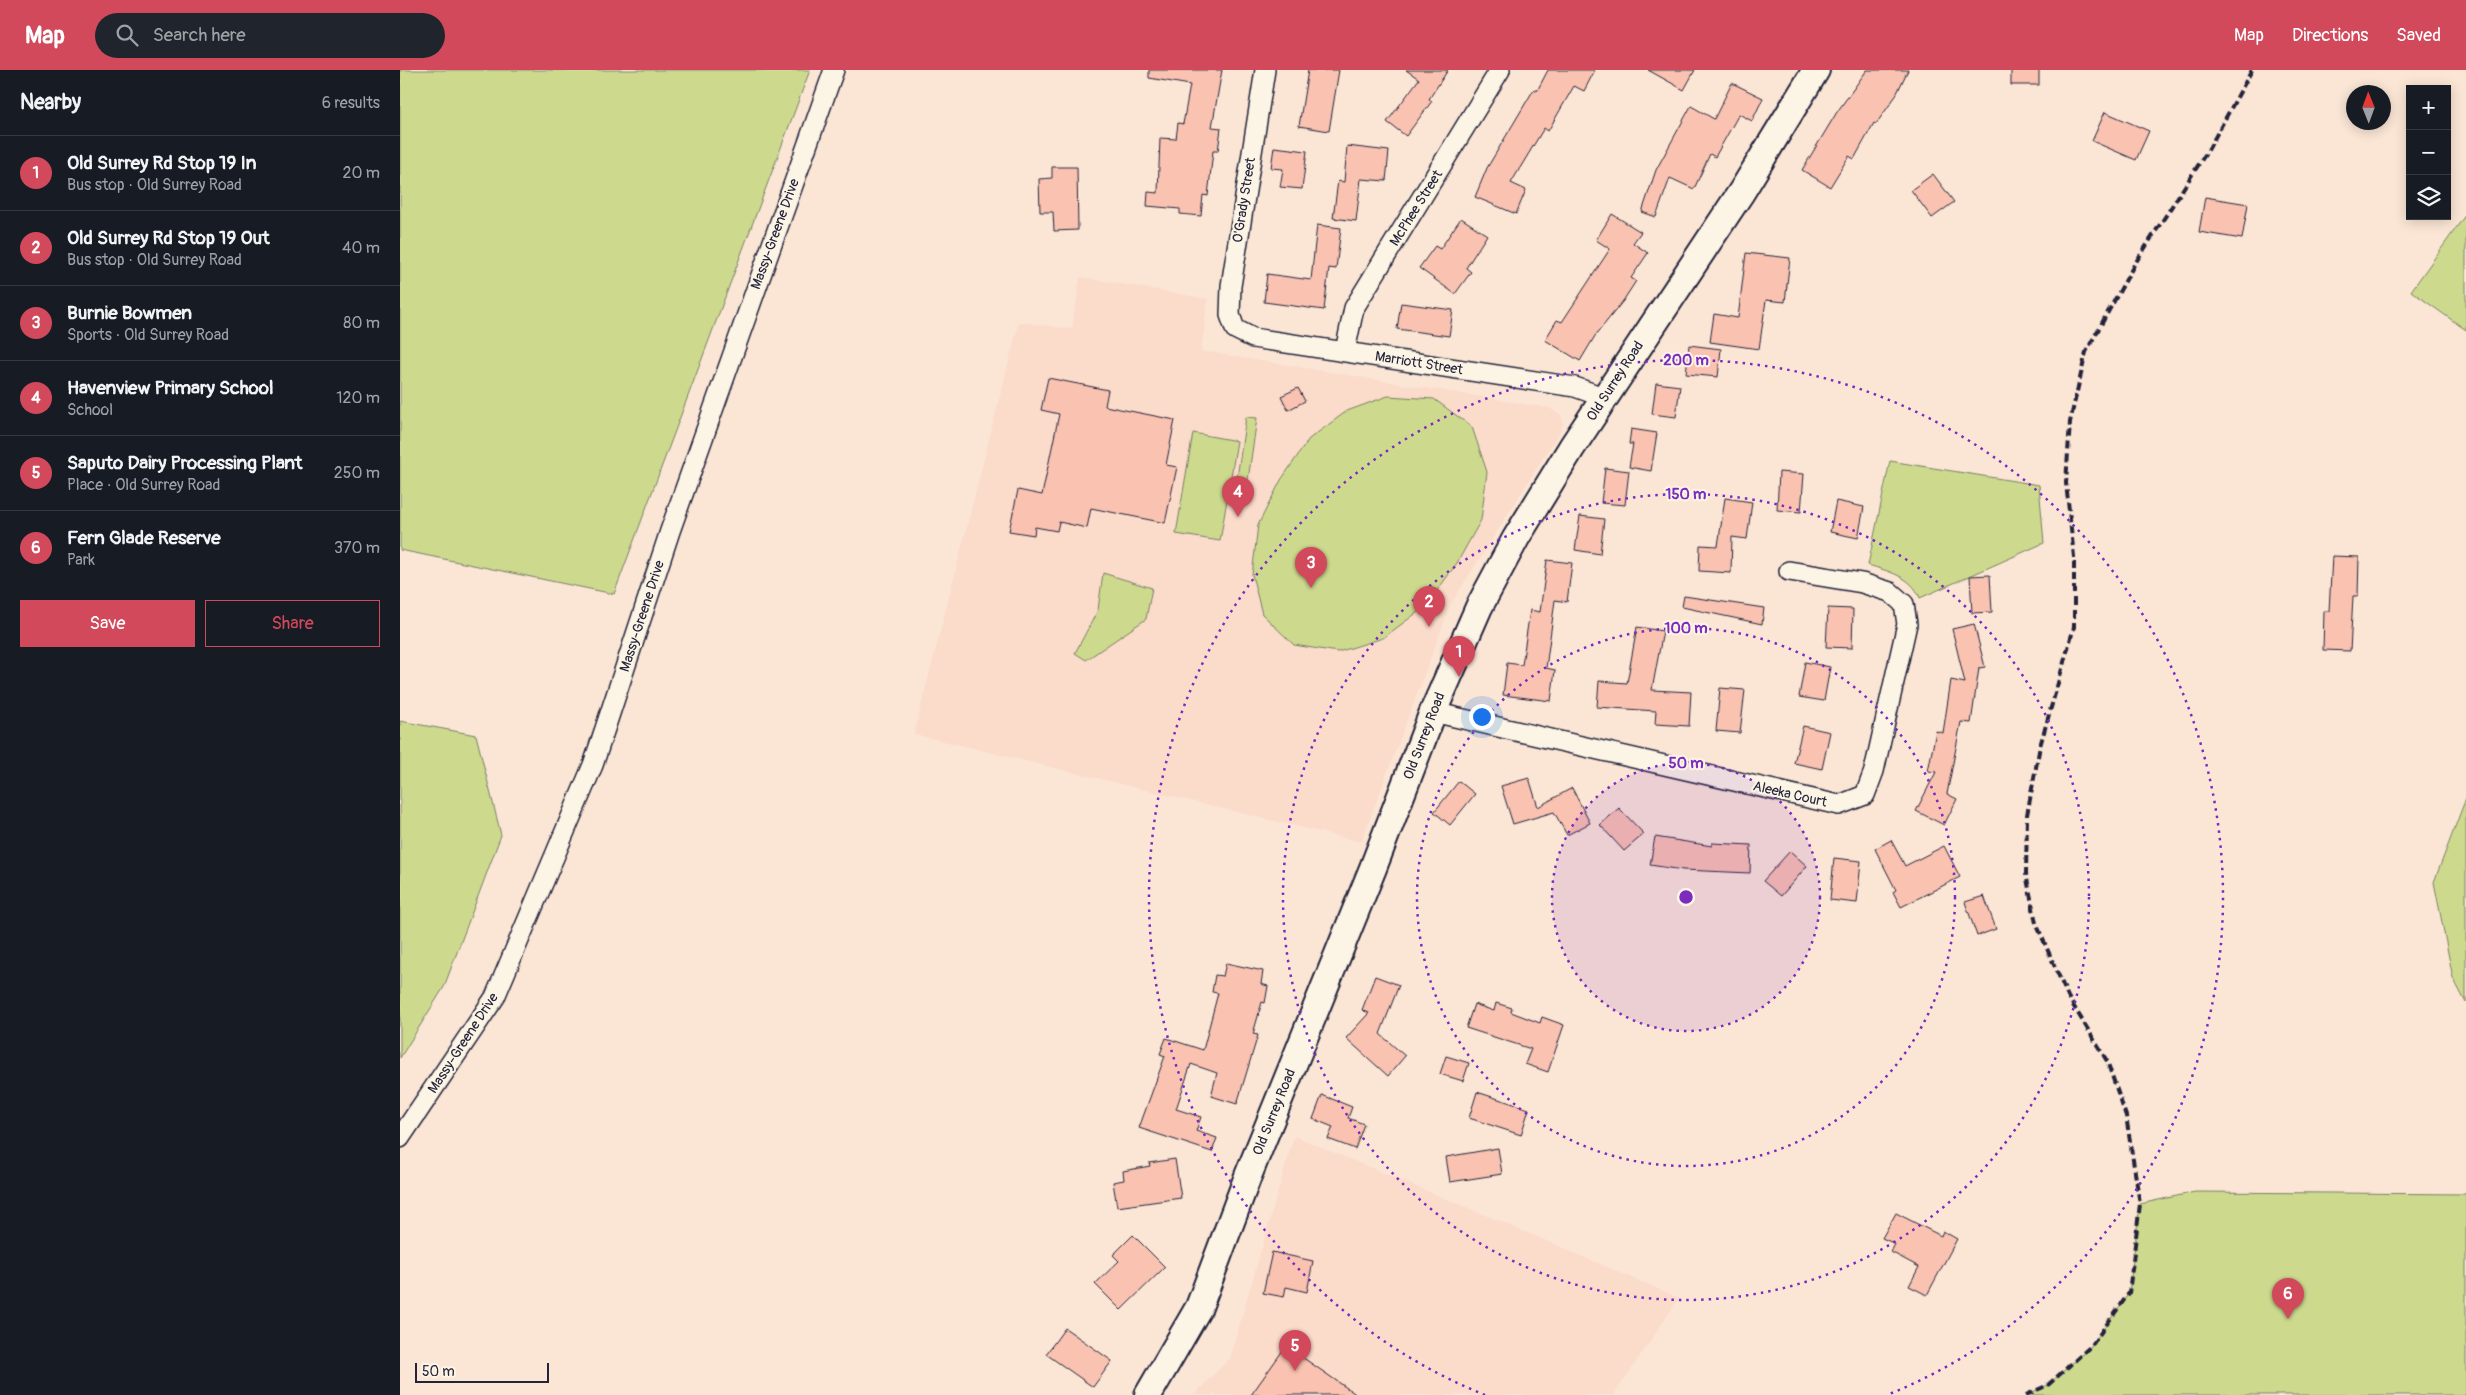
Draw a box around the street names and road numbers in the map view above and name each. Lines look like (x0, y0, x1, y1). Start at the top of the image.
street label: O'Grady Street (1229, 156, 1259, 244)
street label: McPhee Street (1386, 167, 1446, 249)
street label: Massy-Greene Drive (747, 176, 803, 292)
street label: Old Surrey Road (1583, 338, 1647, 424)
street label: Marriott Street (1374, 348, 1465, 378)
street label: Massy-Greene Drive (616, 558, 668, 674)
street label: Old Surrey Road (1400, 690, 1448, 782)
street label: Aleeka Court (1751, 777, 1829, 811)
street label: Massy-Greene Drive (424, 990, 502, 1096)
street label: Old Surrey Road (1249, 1066, 1299, 1158)

